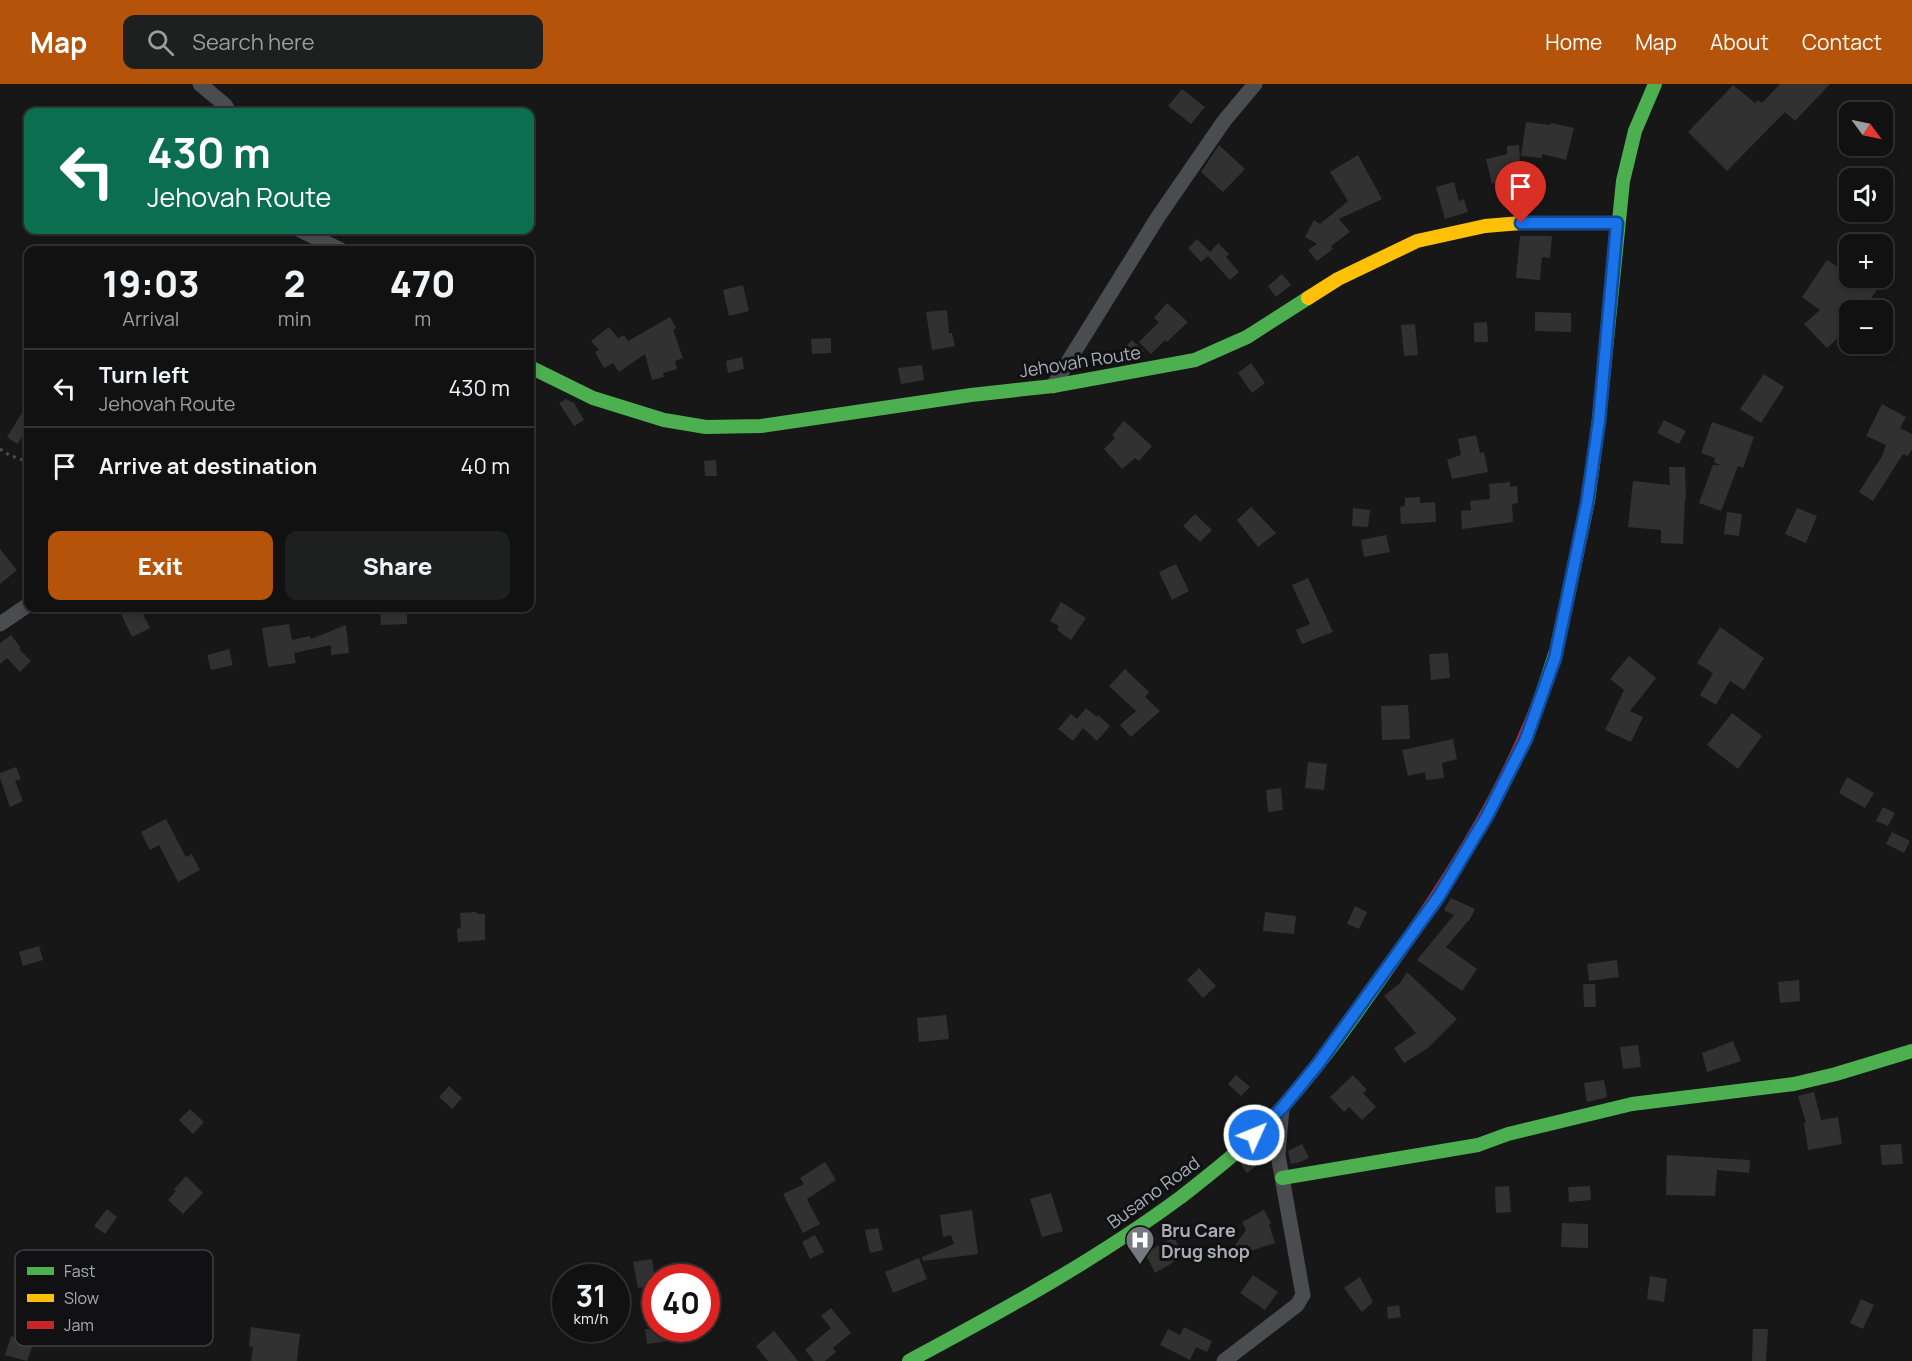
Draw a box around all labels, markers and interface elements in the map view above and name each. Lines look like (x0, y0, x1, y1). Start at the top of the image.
search box (123, 15, 543, 69)
text: Map (30, 23, 87, 61)
icon: search (144, 26, 177, 59)
text: Search here (192, 27, 315, 57)
text: Home (1545, 28, 1602, 56)
text: Map (1635, 28, 1677, 56)
text: About (1710, 28, 1769, 56)
text: Contact (1802, 28, 1882, 56)
north arrow (1839, 102, 1893, 156)
map controls (1839, 102, 1893, 354)
text: 430 m (147, 123, 271, 181)
icon: left (48, 132, 126, 210)
pin (1495, 161, 1546, 223)
button: sound (1839, 168, 1893, 222)
icon: arrive (1504, 170, 1537, 203)
text: Jehovah Route (147, 178, 331, 215)
button: + (1839, 234, 1893, 288)
text: 19:03 (102, 259, 199, 308)
text: 2 (284, 259, 305, 308)
text: 470 (390, 259, 456, 308)
button: − (1839, 300, 1893, 354)
text: Arrival (122, 305, 179, 332)
text: min (278, 305, 311, 332)
text: m (414, 305, 431, 332)
street label: Jehovah Route (1017, 340, 1143, 382)
text: Turn left (99, 360, 189, 390)
icon: left (48, 372, 81, 405)
text: 430 m (448, 373, 510, 403)
text: Jehovah Route (99, 390, 235, 417)
icon: arrive (48, 450, 81, 483)
text: Arrive at destination (99, 451, 317, 481)
text: 40 m (461, 451, 510, 481)
button: Exit (48, 531, 273, 600)
button: Share (285, 531, 510, 600)
position arrow (1222, 1103, 1286, 1167)
street label: Busano Road (1102, 1150, 1204, 1234)
place label: Bru Care Drug shop (1161, 1218, 1250, 1263)
hospital icon: Bru Care Drug shop (1124, 1224, 1156, 1266)
legend (15, 1250, 213, 1346)
text: Fast (64, 1260, 95, 1282)
speed limit sign: 40 (642, 1264, 720, 1342)
text: 31 (576, 1275, 606, 1316)
text: Slow (64, 1287, 99, 1309)
text: km/h (574, 1308, 608, 1329)
text: Jam (64, 1314, 94, 1336)

